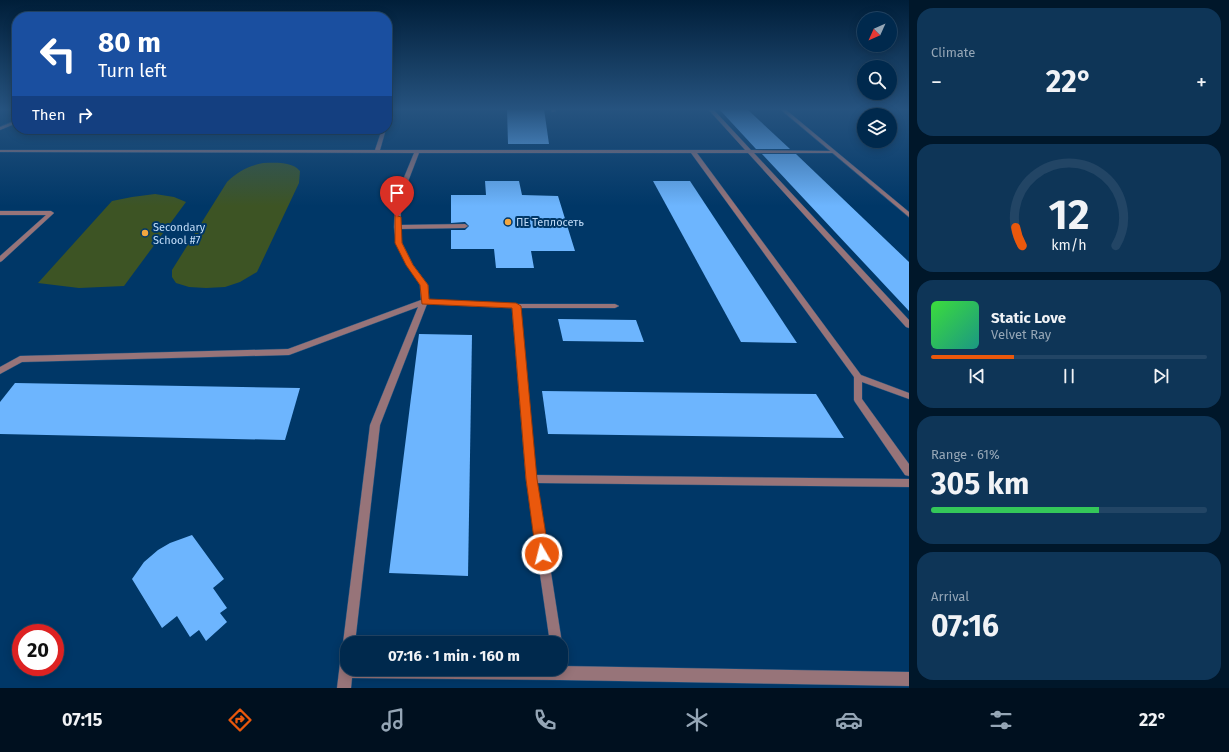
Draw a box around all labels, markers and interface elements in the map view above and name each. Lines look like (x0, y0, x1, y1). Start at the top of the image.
north arrow (857, 12, 897, 52)
map controls (857, 12, 897, 148)
text: 80 m (98, 26, 161, 59)
icon: left (32, 28, 84, 80)
text: Climate (931, 45, 975, 60)
text: Turn left (98, 60, 167, 82)
button: search (857, 60, 897, 100)
text: 22° (1046, 64, 1092, 100)
text: − (931, 69, 942, 96)
text: + (1196, 69, 1207, 96)
icon: right (74, 104, 96, 126)
text: Then (32, 106, 66, 124)
button: layers (857, 108, 897, 148)
pin (380, 176, 414, 217)
icon: arrive (386, 182, 408, 204)
text: 12 (1049, 190, 1089, 240)
place label: ПЕ Теплосеть (516, 216, 584, 229)
marker: ПЕ Теплосеть (503, 217, 513, 227)
place label: Secondary School #7 (153, 221, 206, 247)
marker: Secondary School #7 (140, 228, 150, 238)
text: km/h (1051, 237, 1087, 254)
text: Static Love (991, 309, 1066, 327)
text: Velvet Ray (991, 327, 1051, 342)
icon: previous (966, 365, 988, 387)
icon: pause (1058, 365, 1080, 387)
icon: next (1150, 365, 1172, 387)
text: Range · 61% (931, 447, 1000, 462)
text: 305 km (931, 466, 1029, 502)
position arrow (521, 533, 563, 575)
text: Arrival (931, 589, 969, 604)
text: 07:16 (931, 608, 999, 644)
speed limit sign: 20 (12, 624, 64, 676)
text: 07:16 · 1 min · 160 m (388, 647, 520, 665)
icon: directions (226, 706, 254, 734)
icon: music (379, 706, 407, 734)
icon: phone (531, 706, 559, 734)
icon: climate (683, 706, 711, 734)
icon: car (835, 706, 863, 734)
icon: filters (987, 706, 1015, 734)
text: 07:15 (62, 709, 102, 731)
text: 22° (1139, 709, 1167, 731)

